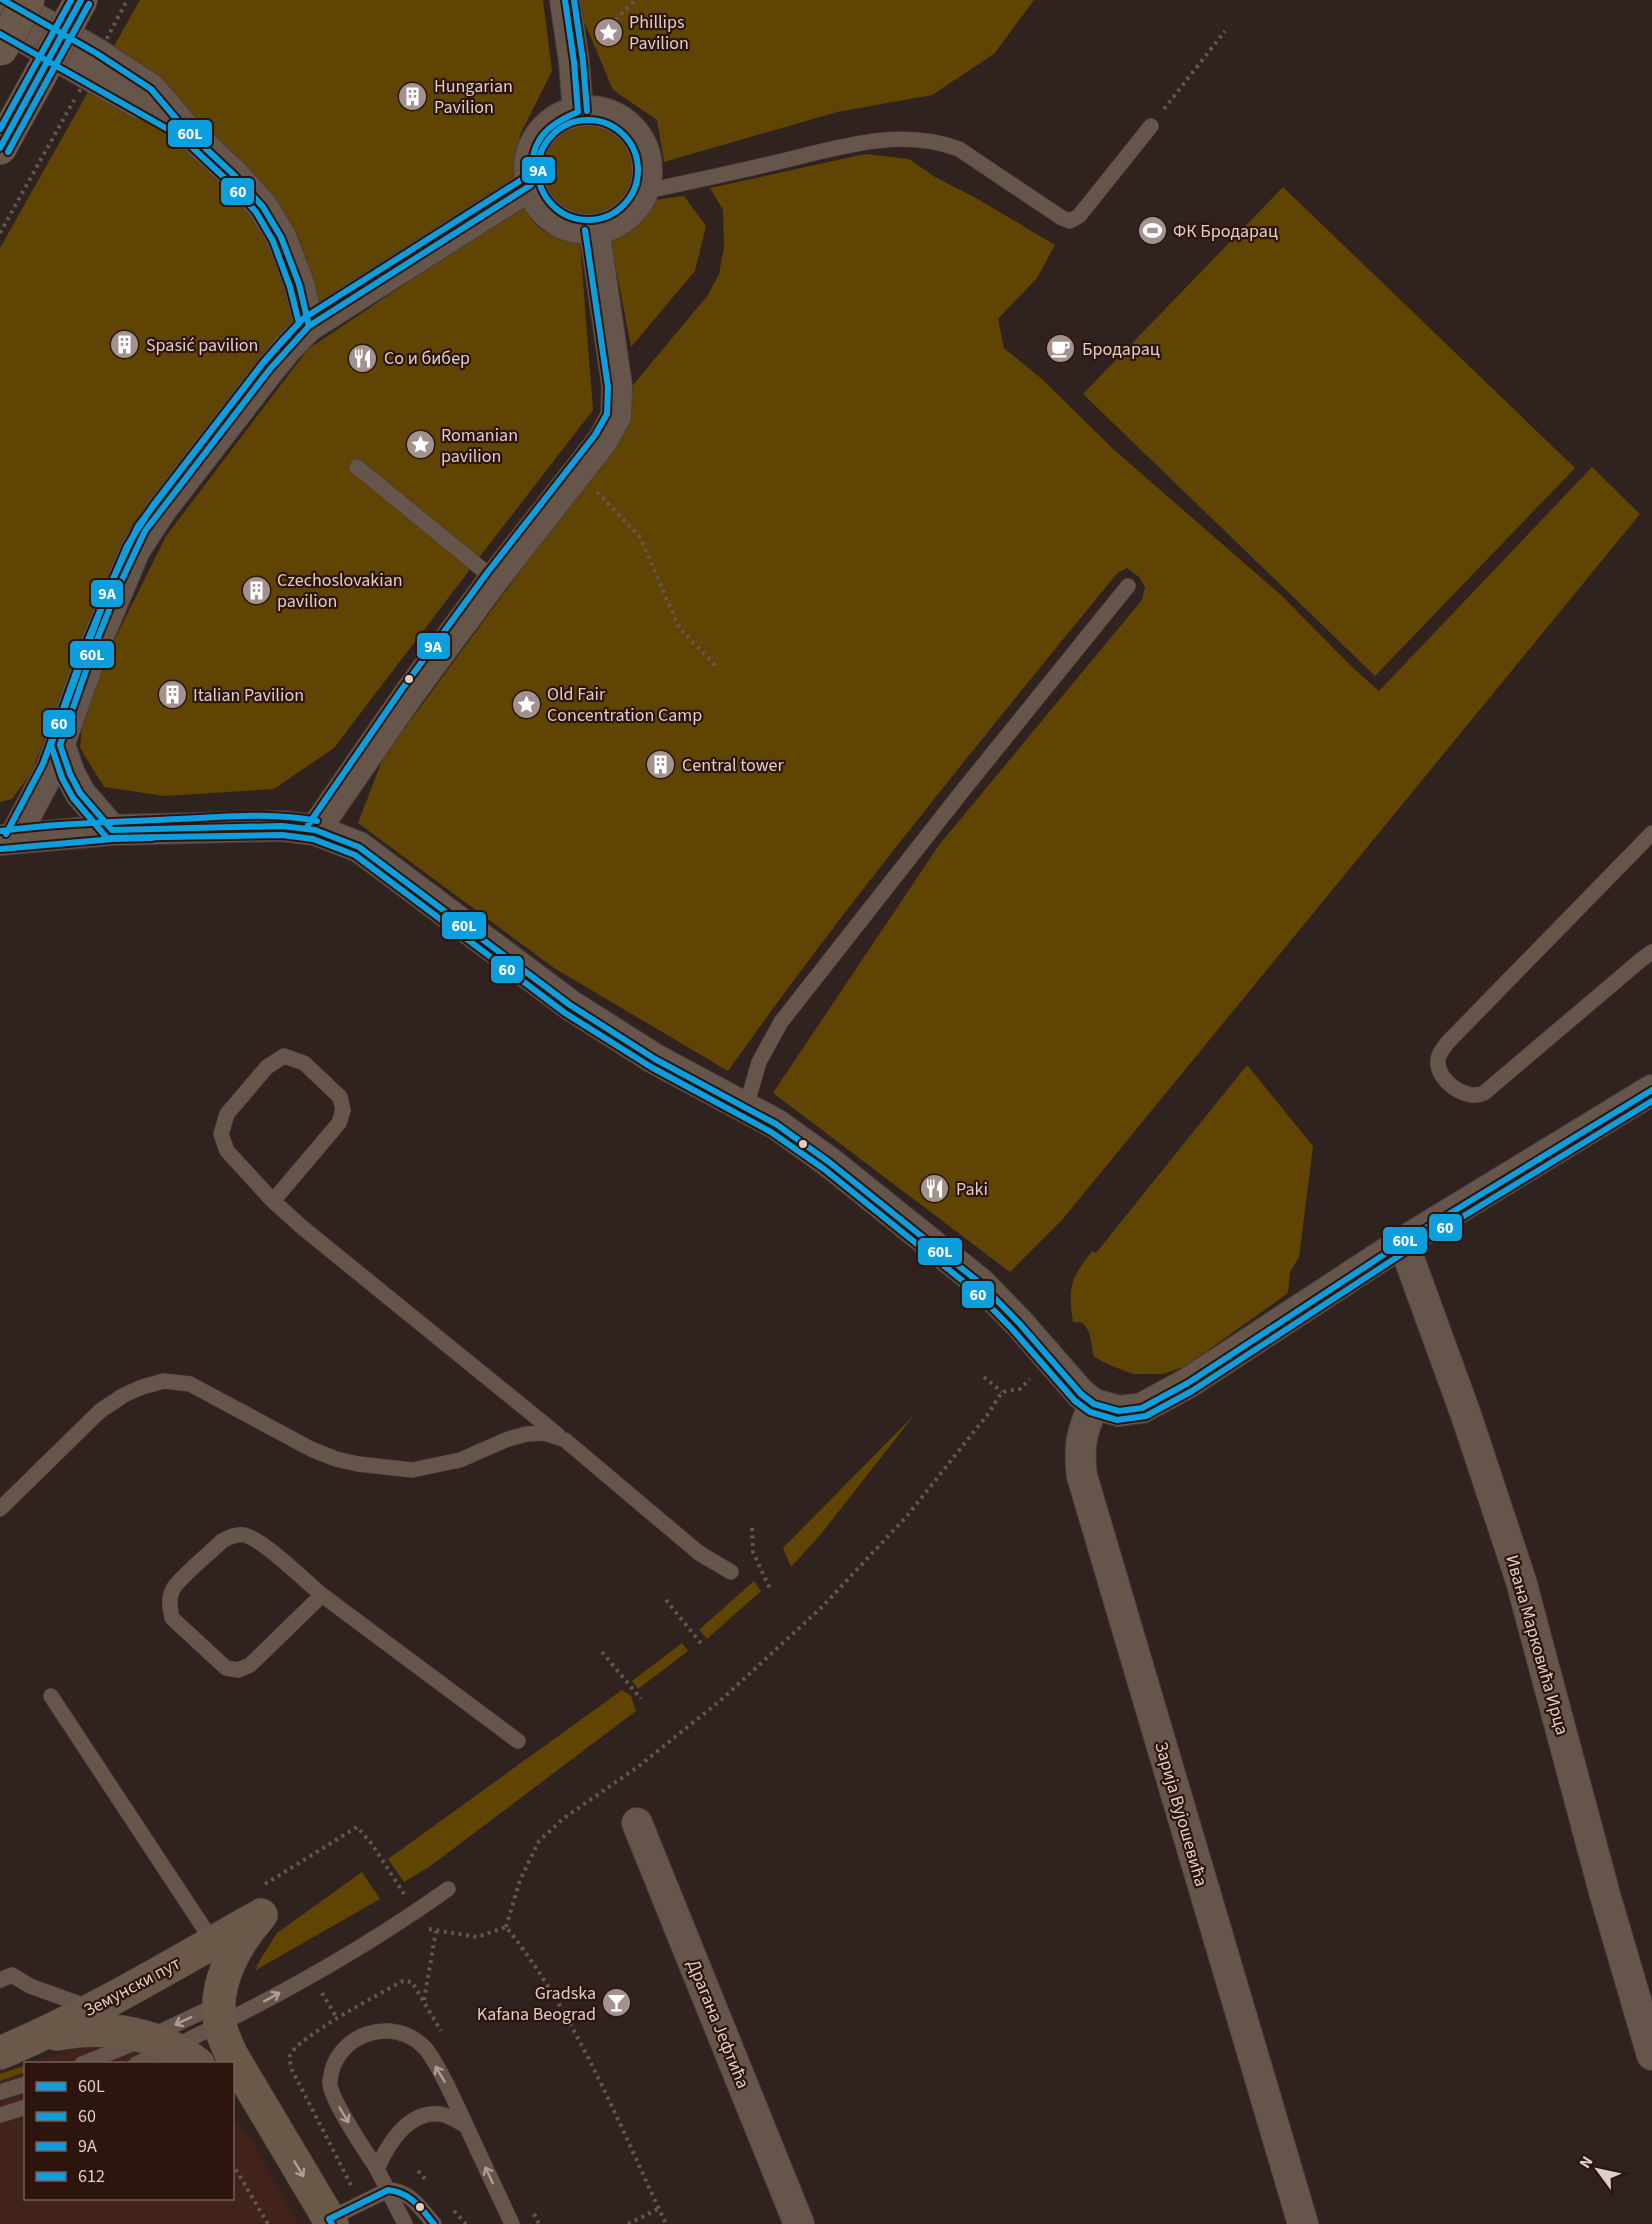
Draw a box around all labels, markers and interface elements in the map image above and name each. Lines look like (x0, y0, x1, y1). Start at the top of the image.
place label: Phillips Pavilion (629, 10, 689, 56)
place icon: Phillips Pavilion (592, 16, 624, 48)
place label: Hungarian Pavilion (434, 74, 513, 120)
building icon: Hungarian Pavilion (397, 80, 429, 112)
line badge: 60L (167, 119, 213, 148)
text: 60L (177, 123, 203, 145)
line badge: 9A (521, 156, 556, 184)
text: 9A (529, 160, 548, 182)
line badge: 60 (220, 177, 255, 206)
text: 60 (230, 181, 246, 203)
sports icon: ФК Бродарац (1136, 215, 1168, 247)
place label: ФК Бродарац (1173, 219, 1278, 244)
building icon: Spasić pavilion (109, 329, 141, 361)
place label: Spasić pavilion (146, 333, 258, 358)
cafe icon: Бродарац (1045, 333, 1077, 365)
place label: Бродарац (1082, 337, 1160, 362)
restaurant icon: Со и бибер (347, 342, 379, 374)
place label: Со и бибер (384, 346, 470, 371)
place label: Romanian pavilion (441, 423, 518, 469)
place icon: Romanian pavilion (404, 429, 436, 461)
place label: Czechoslovakian pavilion (277, 568, 403, 614)
building icon: Czechoslovakian pavilion (240, 574, 272, 606)
line badge: 9A (90, 579, 124, 608)
text: 9A (98, 583, 117, 605)
line badge: 9A (416, 632, 451, 660)
text: 9A (424, 636, 443, 658)
line badge: 60L (69, 640, 115, 669)
text: 60L (79, 644, 105, 666)
unlabelled marker (403, 673, 415, 685)
building icon: Italian Pavilion (156, 679, 188, 711)
place label: Old Fair Concentration Camp (547, 682, 702, 728)
place label: Italian Pavilion (193, 683, 304, 708)
place icon: Old Fair Concentration Camp (510, 688, 542, 720)
line badge: 60 (42, 709, 76, 738)
text: 60 (51, 713, 67, 735)
building icon: Central tower (645, 749, 677, 781)
place label: Central tower (682, 753, 785, 778)
line badge: 60L (441, 911, 487, 940)
text: 60L (451, 915, 477, 937)
line badge: 60 (490, 955, 524, 984)
text: 60 (499, 959, 515, 981)
unlabelled marker (797, 1138, 809, 1150)
restaurant icon: Paki (919, 1173, 951, 1205)
place label: Paki (956, 1177, 988, 1202)
line badge: 60 (1428, 1213, 1463, 1242)
text: 60 (1437, 1217, 1453, 1239)
line badge: 60L (1382, 1226, 1428, 1255)
text: 60L (1392, 1230, 1418, 1252)
line badge: 60L (917, 1237, 963, 1266)
text: 60L (927, 1241, 953, 1263)
line badge: 60 (961, 1280, 995, 1309)
text: 60 (970, 1284, 986, 1306)
street label: Ивана Марковића Ирца (1499, 1552, 1575, 1738)
street label: Зарија Вујошевића (1148, 1739, 1214, 1889)
street label: Земунски пут (79, 1951, 185, 2023)
street label: Драгана Јефтића (681, 1956, 755, 2092)
place label: Gradska Kafana Beograd (477, 1981, 596, 2027)
bar icon: Gradska Kafana Beograd (601, 1987, 633, 2019)
one-way arrow (262, 1991, 280, 2002)
one-way arrow (175, 2015, 193, 2027)
legend (24, 2062, 234, 2200)
one-way arrow (434, 2065, 445, 2083)
text: 60L (78, 2074, 105, 2099)
text: 60 (78, 2104, 96, 2129)
one-way arrow (339, 2106, 351, 2123)
text: 9A (78, 2134, 97, 2159)
north arrow (1568, 2140, 1628, 2200)
text: N (1574, 2152, 1598, 2173)
one-way arrow (293, 2160, 305, 2177)
text: 612 (78, 2164, 105, 2189)
one-way arrow (483, 2166, 495, 2184)
unlabelled marker (414, 2201, 426, 2213)

